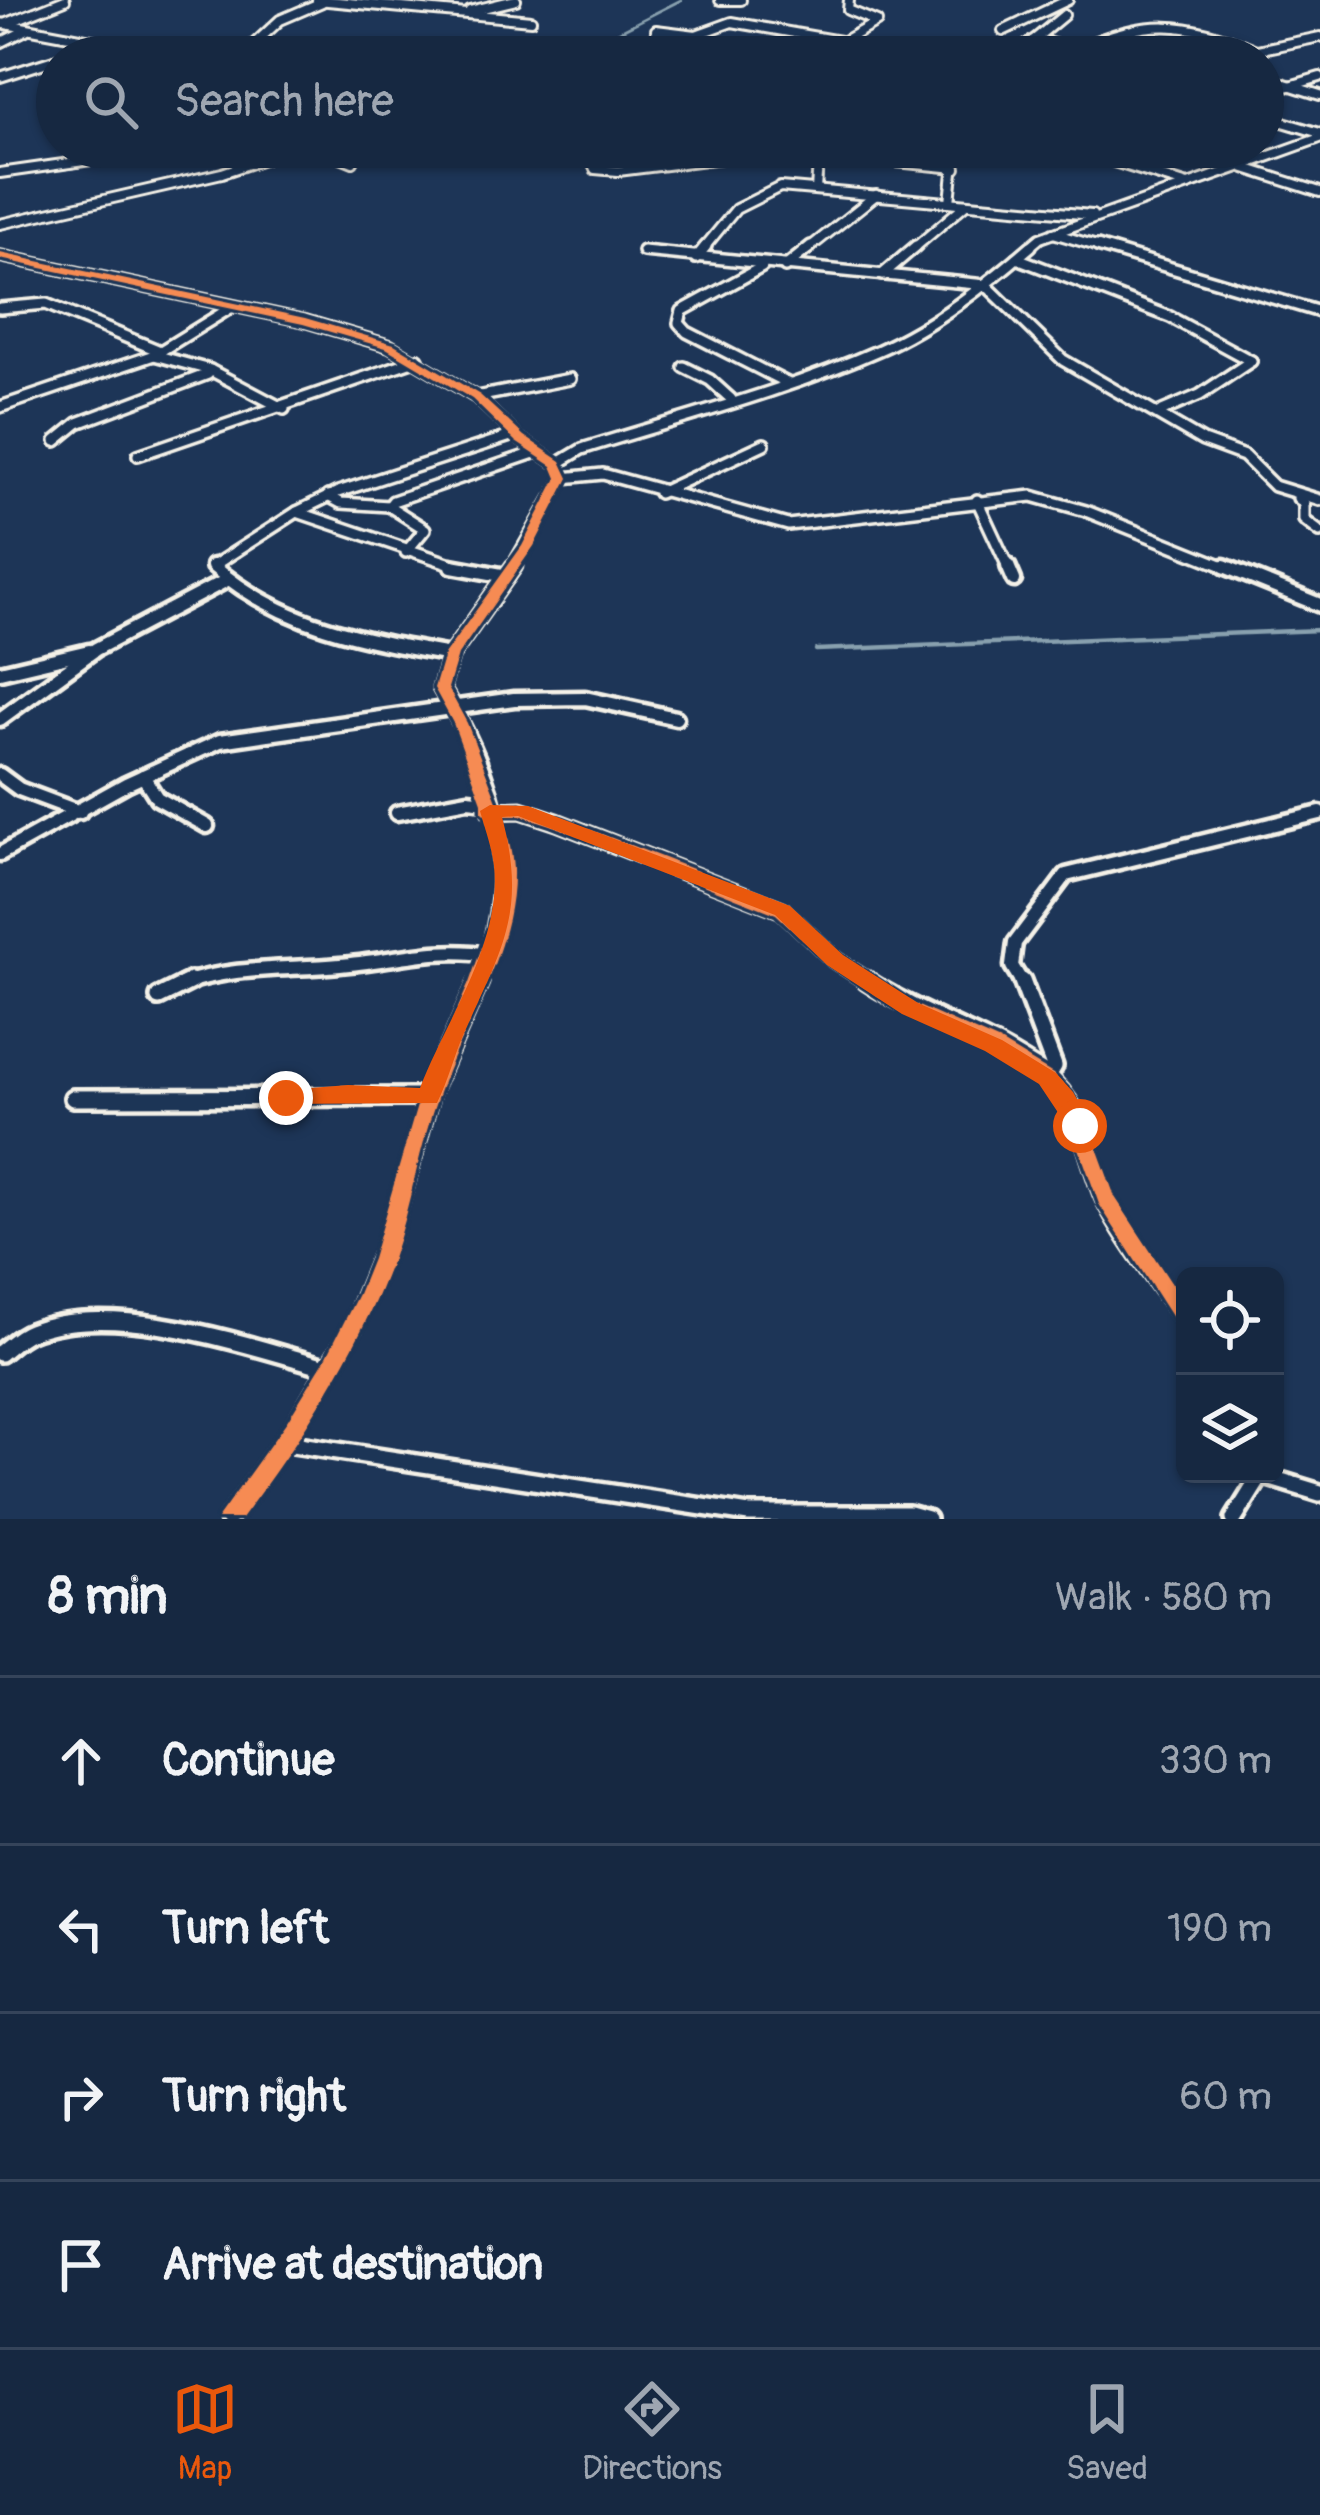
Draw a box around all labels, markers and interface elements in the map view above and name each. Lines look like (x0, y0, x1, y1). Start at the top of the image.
search box (36, 36, 1284, 168)
icon: search (78, 69, 144, 135)
text: Search here (174, 74, 394, 130)
route end (259, 1071, 313, 1125)
route start (1053, 1099, 1107, 1153)
map controls (1176, 1267, 1284, 1483)
button: locate (1176, 1267, 1284, 1375)
button: layers (1176, 1375, 1284, 1483)
text: 8 min (48, 1565, 168, 1629)
text: Walk · 580 m (1055, 1573, 1272, 1622)
icon: ahead (48, 1728, 114, 1794)
text: Continue (162, 1733, 335, 1789)
text: 330 m (1159, 1736, 1272, 1785)
icon: left (48, 1896, 114, 1962)
text: Turn left (162, 1901, 329, 1957)
text: 190 m (1167, 1904, 1272, 1953)
icon: right (48, 2064, 114, 2130)
text: Turn right (162, 2069, 346, 2125)
text: 60 m (1180, 2072, 1272, 2121)
icon: arrive (48, 2232, 114, 2298)
text: Arrive at destination (162, 2237, 543, 2293)
tab: Map (172, 2376, 238, 2489)
tab: Directions (582, 2376, 722, 2489)
tab: Saved (1066, 2376, 1148, 2489)

